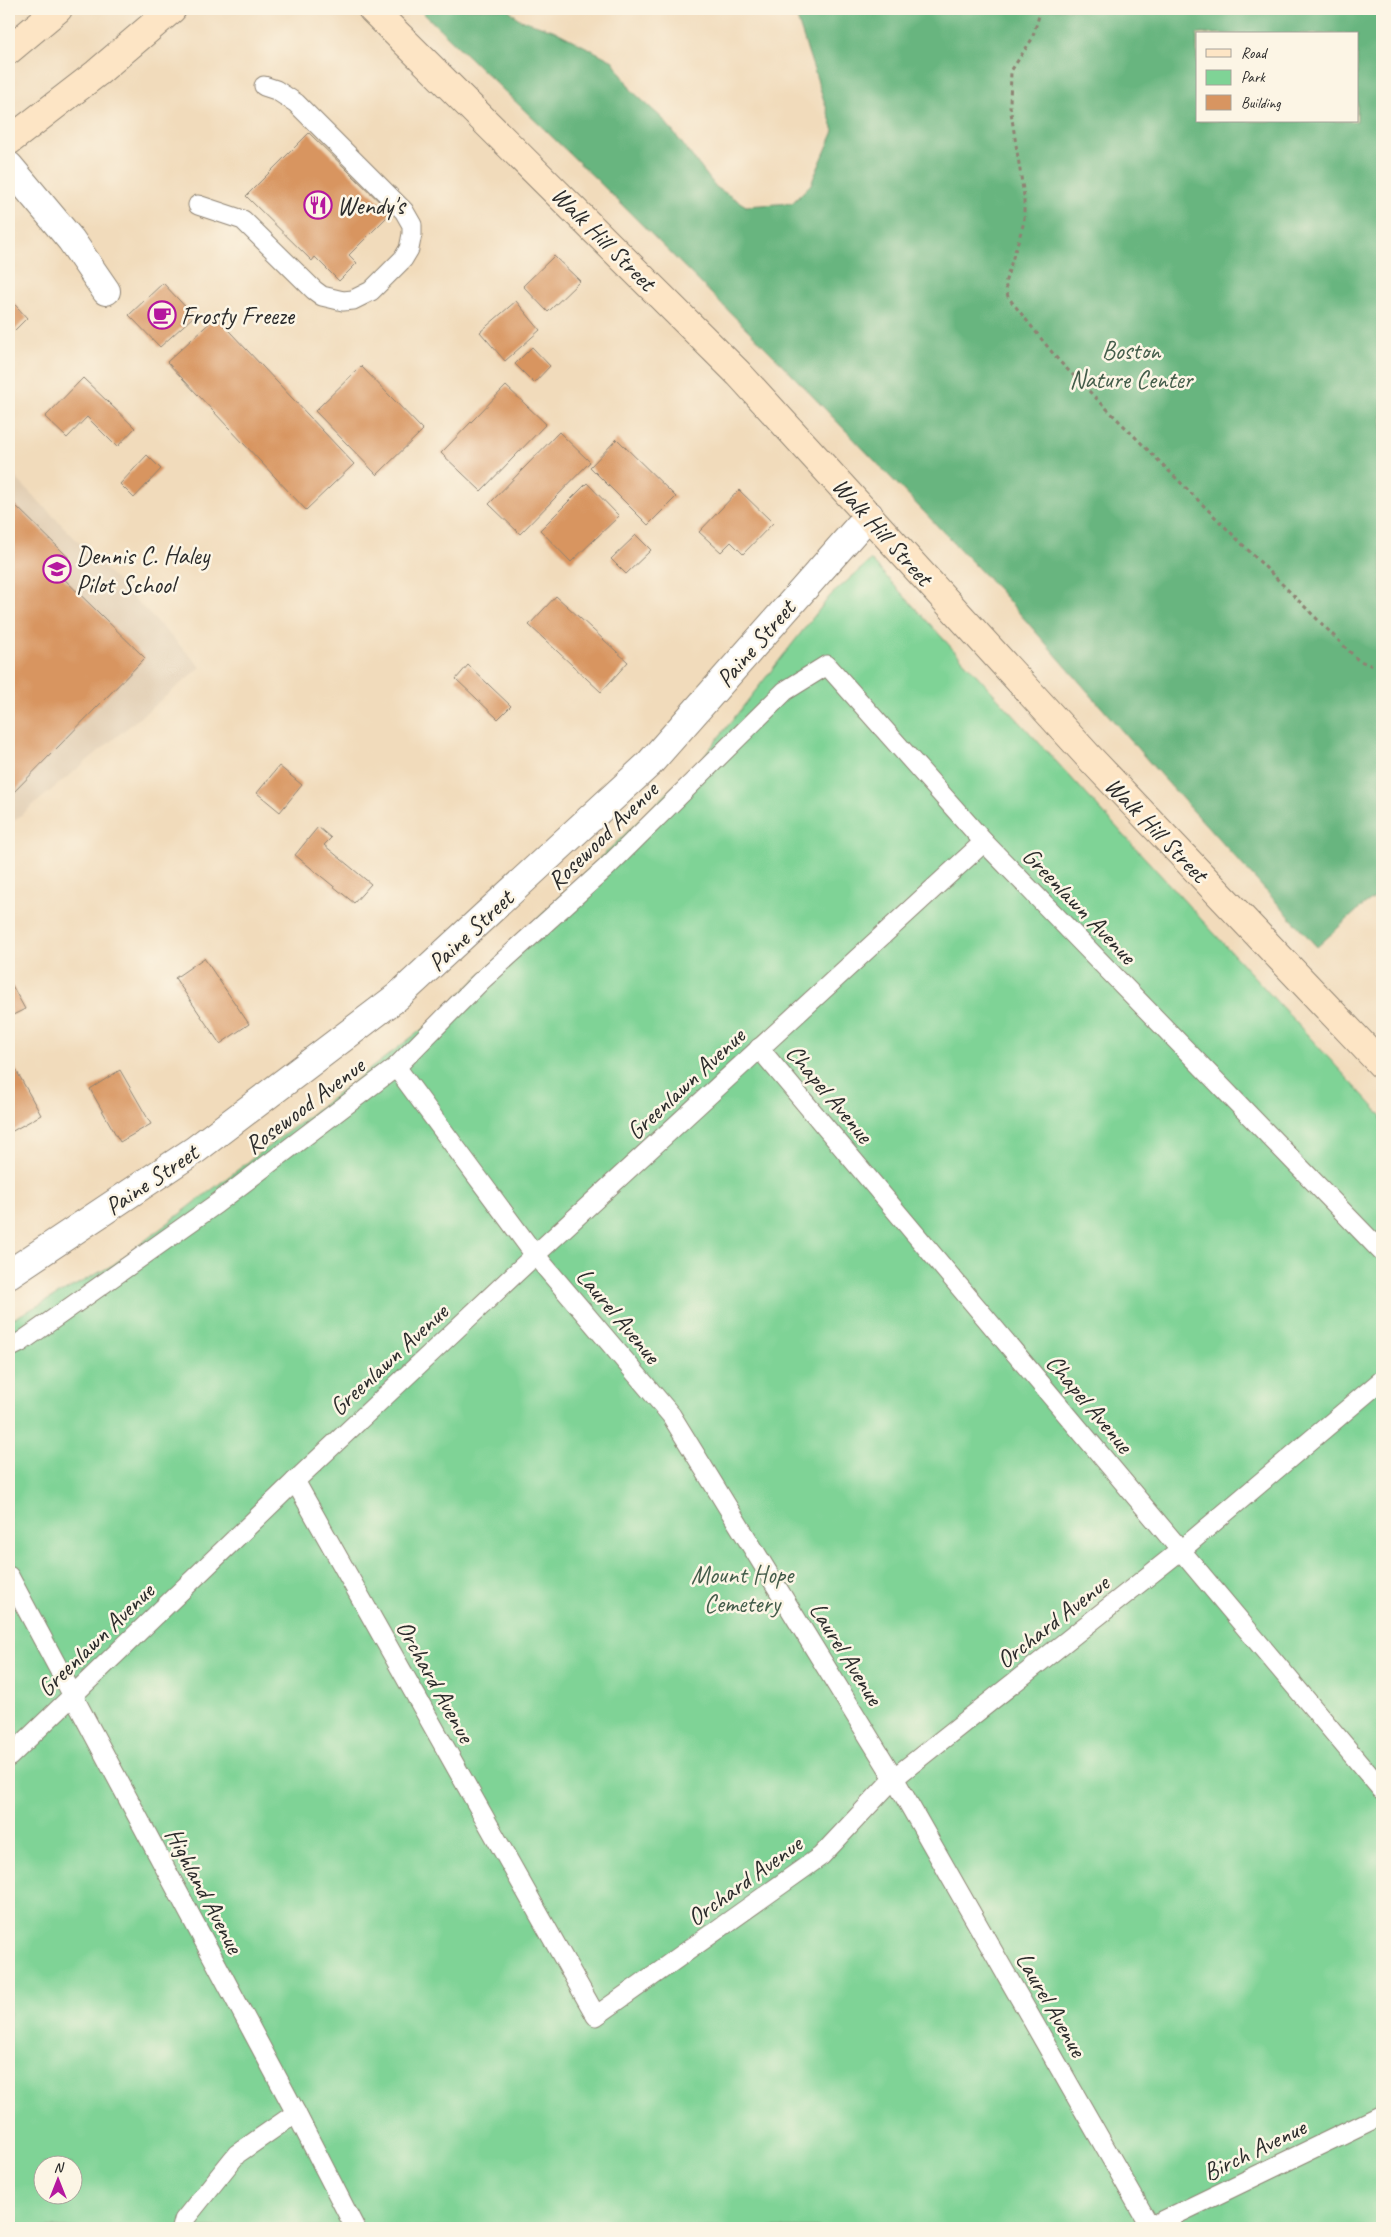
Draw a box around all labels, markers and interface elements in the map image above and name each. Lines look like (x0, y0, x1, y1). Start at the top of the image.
legend (1196, 32, 1358, 122)
text: Road (1241, 44, 1268, 63)
text: Park (1241, 68, 1266, 87)
text: Building (1241, 94, 1281, 113)
street label: Walk Hill Street (544, 180, 664, 300)
restaurant icon: Wendy's (303, 190, 333, 220)
place label: Wendy's (337, 190, 407, 222)
cafe icon: Frosty Freeze (147, 300, 177, 330)
place label: Frosty Freeze (181, 300, 296, 332)
park label: Boston Nature Center (1069, 335, 1195, 396)
street label: Walk Hill Street (825, 471, 941, 595)
place label: Dennis C. Haley Pilot School (76, 540, 211, 601)
school or university icon: Dennis C. Haley Pilot School (42, 554, 72, 584)
street label: Paine Street (709, 591, 804, 694)
street label: Walk Hill Street (1098, 770, 1217, 891)
street label: Rosewood Avenue (540, 773, 666, 897)
street label: Greenlawn Avenue (1015, 840, 1145, 972)
street label: Paine Street (421, 881, 522, 978)
street label: Greenlawn Avenue (620, 1019, 753, 1147)
street label: Chapel Avenue (779, 1038, 881, 1151)
street label: Rosewood Avenue (238, 1049, 373, 1161)
street label: Paine Street (99, 1136, 207, 1223)
street label: Laurel Avenue (569, 1261, 669, 1372)
street label: Greenlawn Avenue (323, 1295, 456, 1423)
street label: Chapel Avenue (1039, 1348, 1141, 1461)
park label: Mount Hope Cemetery (691, 1559, 795, 1620)
street label: Orchard Avenue (990, 1567, 1117, 1676)
street label: Greenlawn Avenue (30, 1574, 162, 1704)
street label: Laurel Avenue (802, 1596, 891, 1713)
street label: Orchard Avenue (388, 1615, 483, 1750)
street label: Highland Avenue (158, 1822, 251, 1961)
street label: Orchard Avenue (681, 1827, 810, 1933)
street label: Laurel Avenue (1008, 1946, 1095, 2064)
street label: Birch Avenue (1198, 2110, 1313, 2189)
north arrow (32, 2154, 82, 2204)
text: N (54, 2159, 65, 2176)

